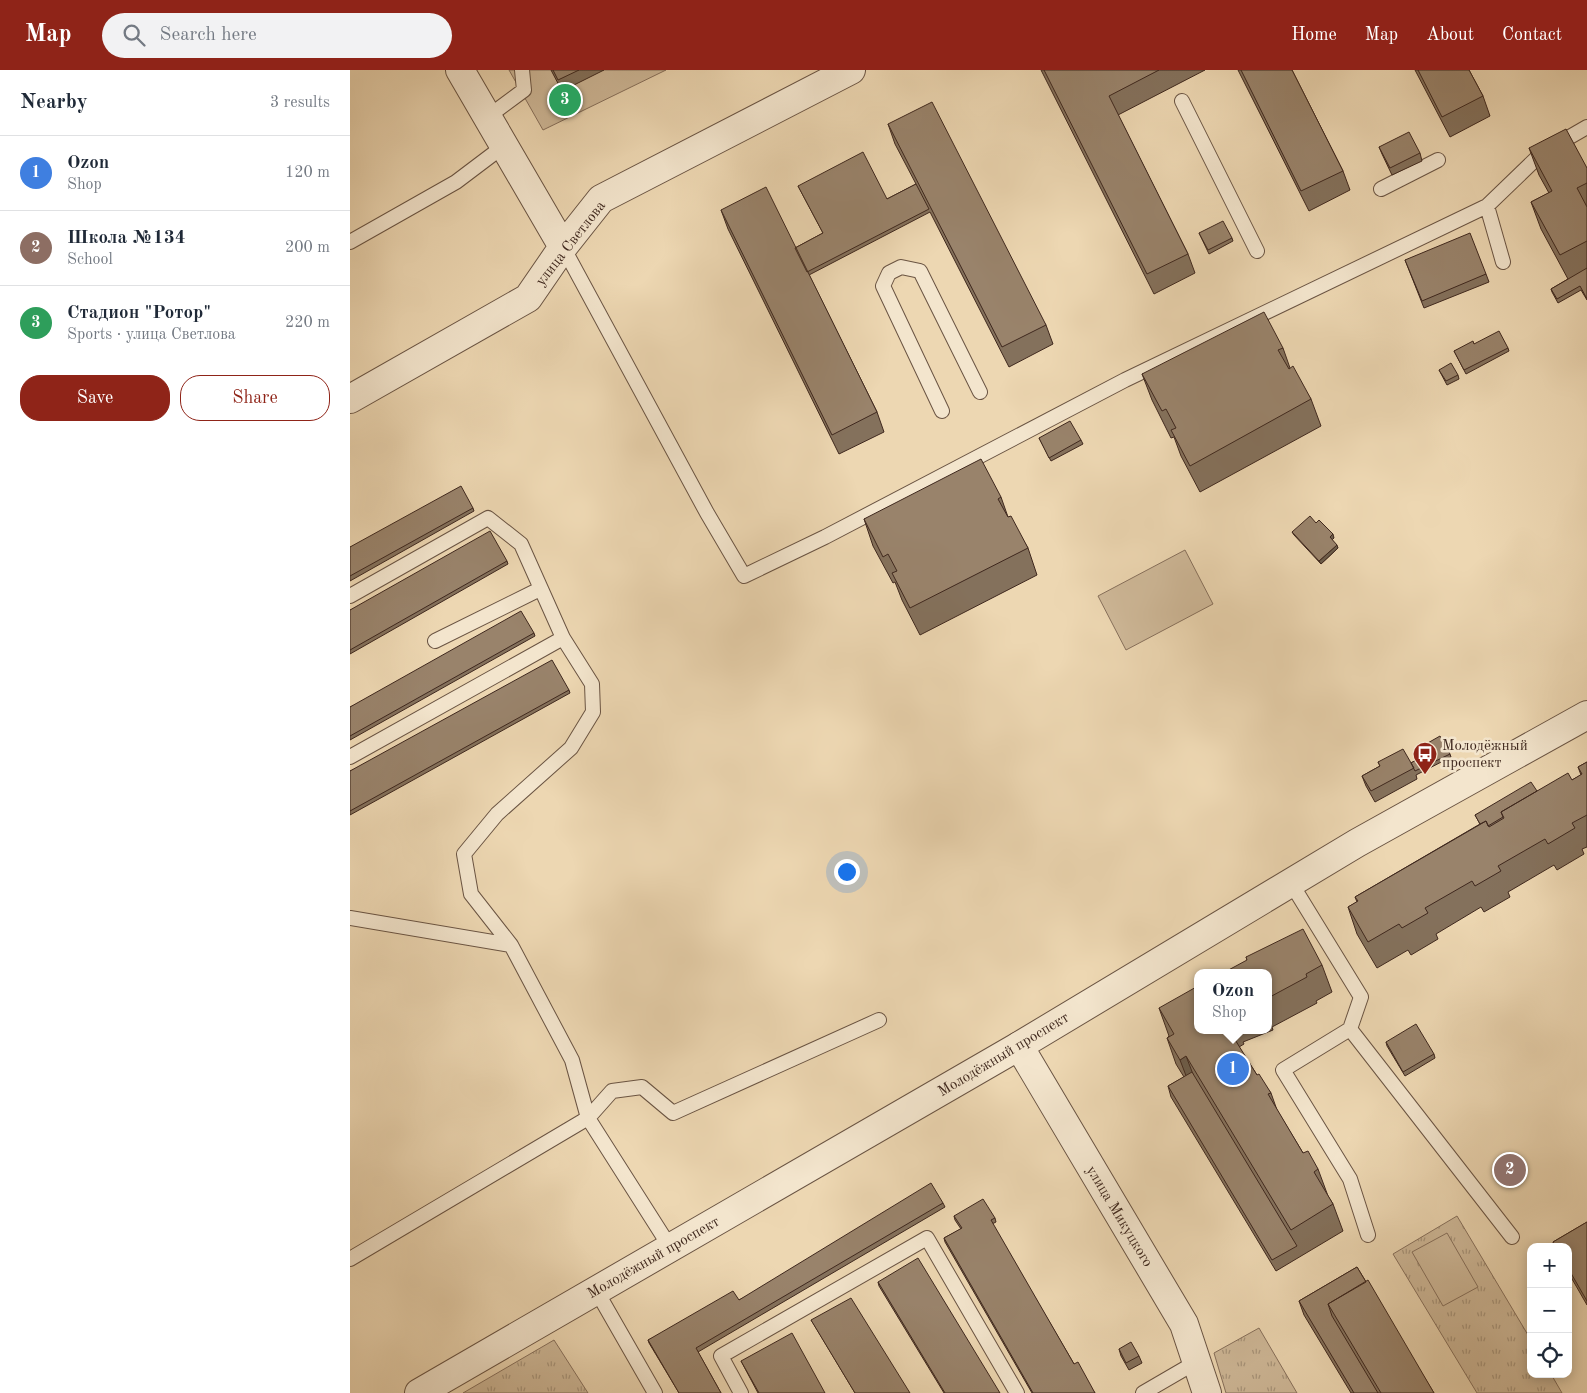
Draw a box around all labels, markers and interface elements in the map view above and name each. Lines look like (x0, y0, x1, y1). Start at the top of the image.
search box (102, 13, 452, 58)
icon: search (120, 21, 148, 49)
text: Map (25, 23, 72, 47)
text: Search here (160, 26, 257, 45)
text: Home (1291, 26, 1337, 44)
text: Map (1365, 26, 1398, 44)
text: About (1426, 26, 1474, 44)
text: Contact (1502, 26, 1562, 44)
pin: 3 (549, 81, 581, 119)
text: Nearby (20, 92, 88, 113)
text: 3 results (270, 95, 330, 111)
text: Ozon (67, 154, 109, 173)
text: 1 (31, 165, 41, 181)
text: 120 m (285, 165, 330, 181)
text: Shop (67, 177, 102, 193)
street label: улица Светлова (534, 198, 609, 289)
text: Школа №134 (67, 229, 186, 248)
text: 2 (31, 240, 41, 256)
text: 200 m (285, 240, 330, 256)
text: School (67, 252, 113, 268)
text: Стадион "Ротор" (67, 304, 211, 323)
text: 3 (31, 315, 41, 331)
text: 220 m (285, 315, 330, 331)
text: Sports · улица Светлова (67, 327, 236, 343)
button: Save (20, 375, 170, 421)
button: Share (180, 375, 330, 421)
place label: Молодёжный проспект (1442, 739, 1528, 771)
bus stop icon: Молодёжный проспект (1412, 741, 1438, 775)
your location (834, 859, 860, 885)
popup (1194, 969, 1272, 1034)
text: Ozon (1212, 982, 1254, 1001)
text: Shop (1212, 1005, 1247, 1021)
street label: Молодёжный проспект (936, 1010, 1072, 1100)
pin: 1 (1217, 1050, 1249, 1088)
pin: 2 (1494, 1151, 1526, 1189)
street label: улица Микуцкого (1083, 1164, 1155, 1270)
street label: Молодёжный проспект (585, 1214, 722, 1302)
map controls (1527, 1243, 1572, 1378)
button: + (1527, 1243, 1572, 1288)
button: − (1527, 1288, 1572, 1333)
button: locate (1527, 1333, 1572, 1378)

